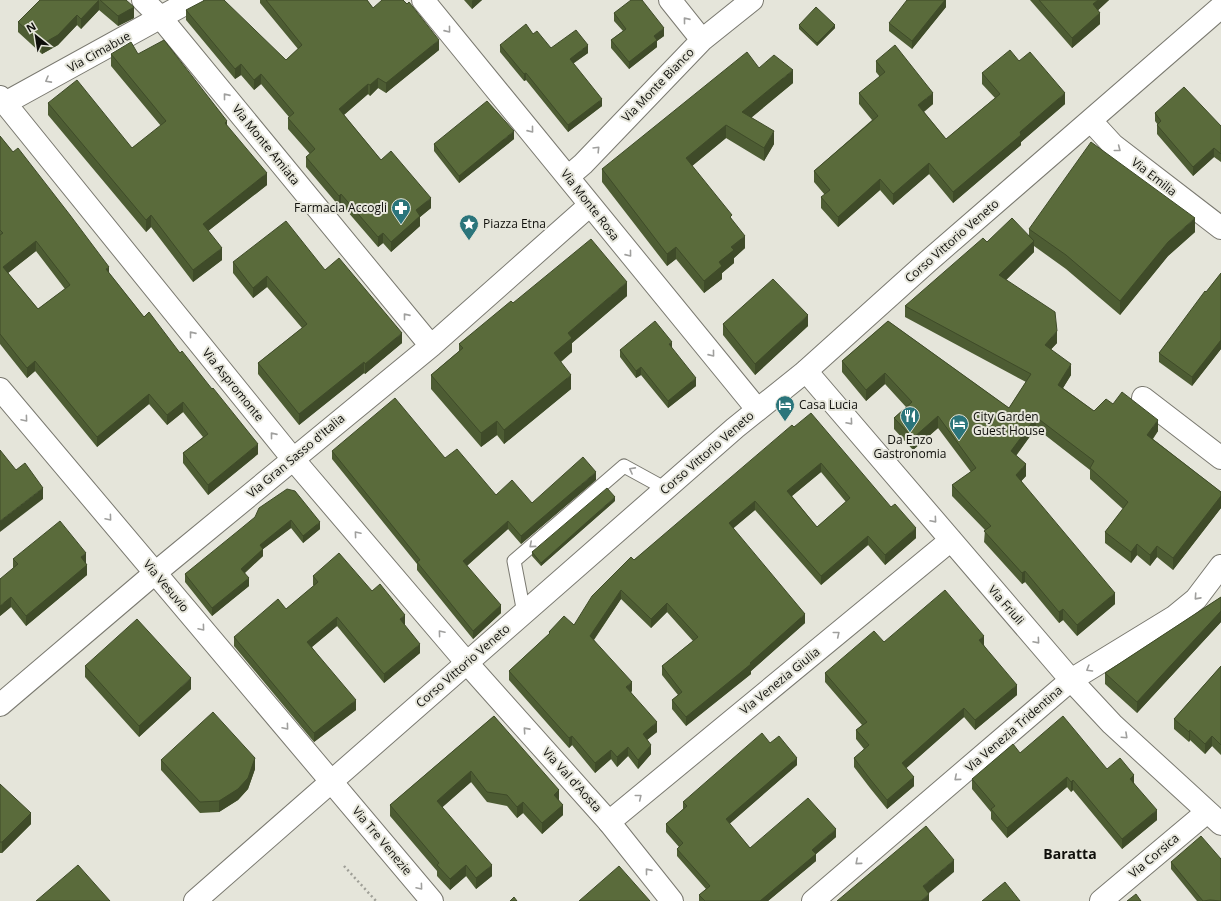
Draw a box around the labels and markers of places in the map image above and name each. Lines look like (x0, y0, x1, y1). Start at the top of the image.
pharmacy icon: Farmacia Accogli (390, 197, 412, 225)
place label: Farmacia Accogli (294, 199, 387, 216)
place icon: Piazza Etna (458, 213, 480, 241)
place label: Piazza Etna (483, 215, 546, 232)
hotel icon: Casa Lucia (774, 394, 796, 422)
place label: Casa Lucia (799, 396, 858, 413)
restaurant icon: Da Enzo Gastronomia (899, 405, 921, 433)
place label: City Garden Guest House (973, 408, 1045, 439)
hotel icon: City Garden Guest House (948, 413, 970, 441)
place label: Da Enzo Gastronomia (874, 431, 946, 462)

